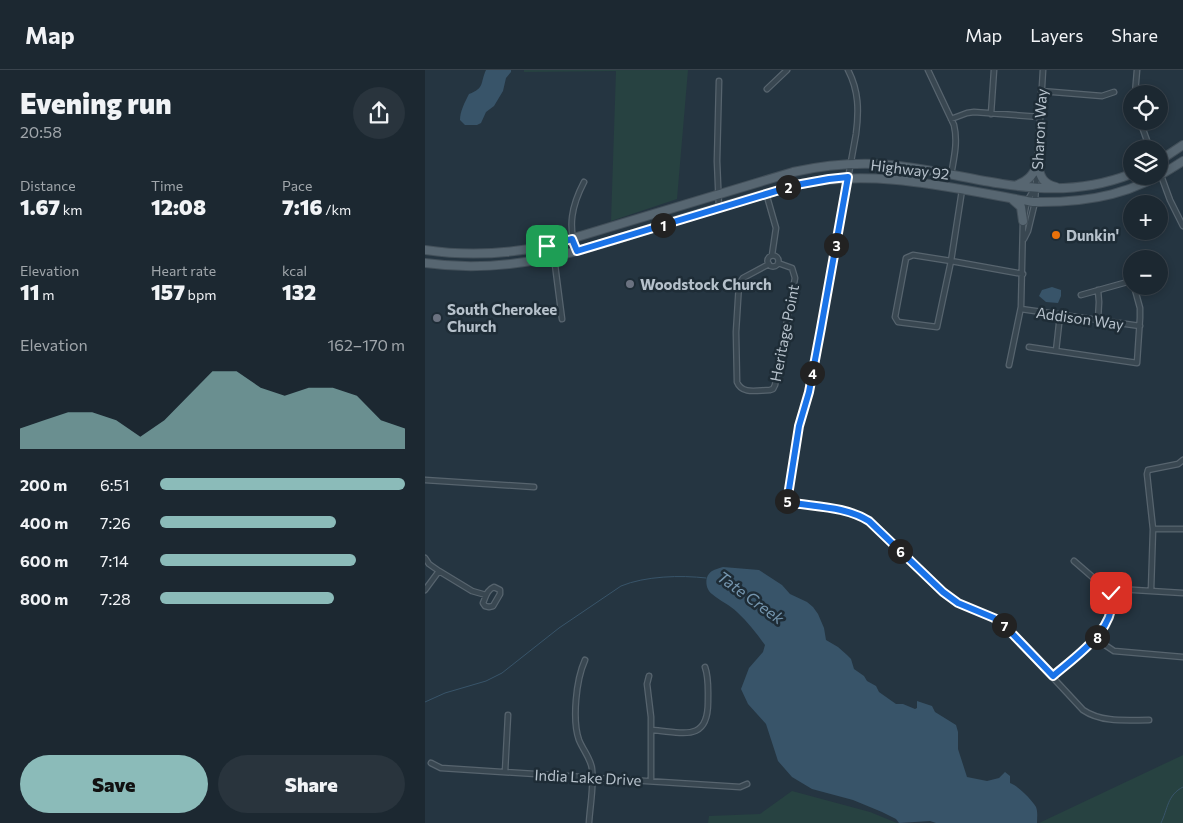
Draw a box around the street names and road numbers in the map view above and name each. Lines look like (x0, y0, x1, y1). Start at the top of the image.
street label: Sharon Way (1028, 88, 1050, 170)
street label: Highway 92 (870, 155, 950, 183)
street label: Heritage Point (766, 283, 802, 383)
street label: Addison Way (1035, 303, 1125, 333)
street label: India Lake Drive (534, 765, 642, 789)

